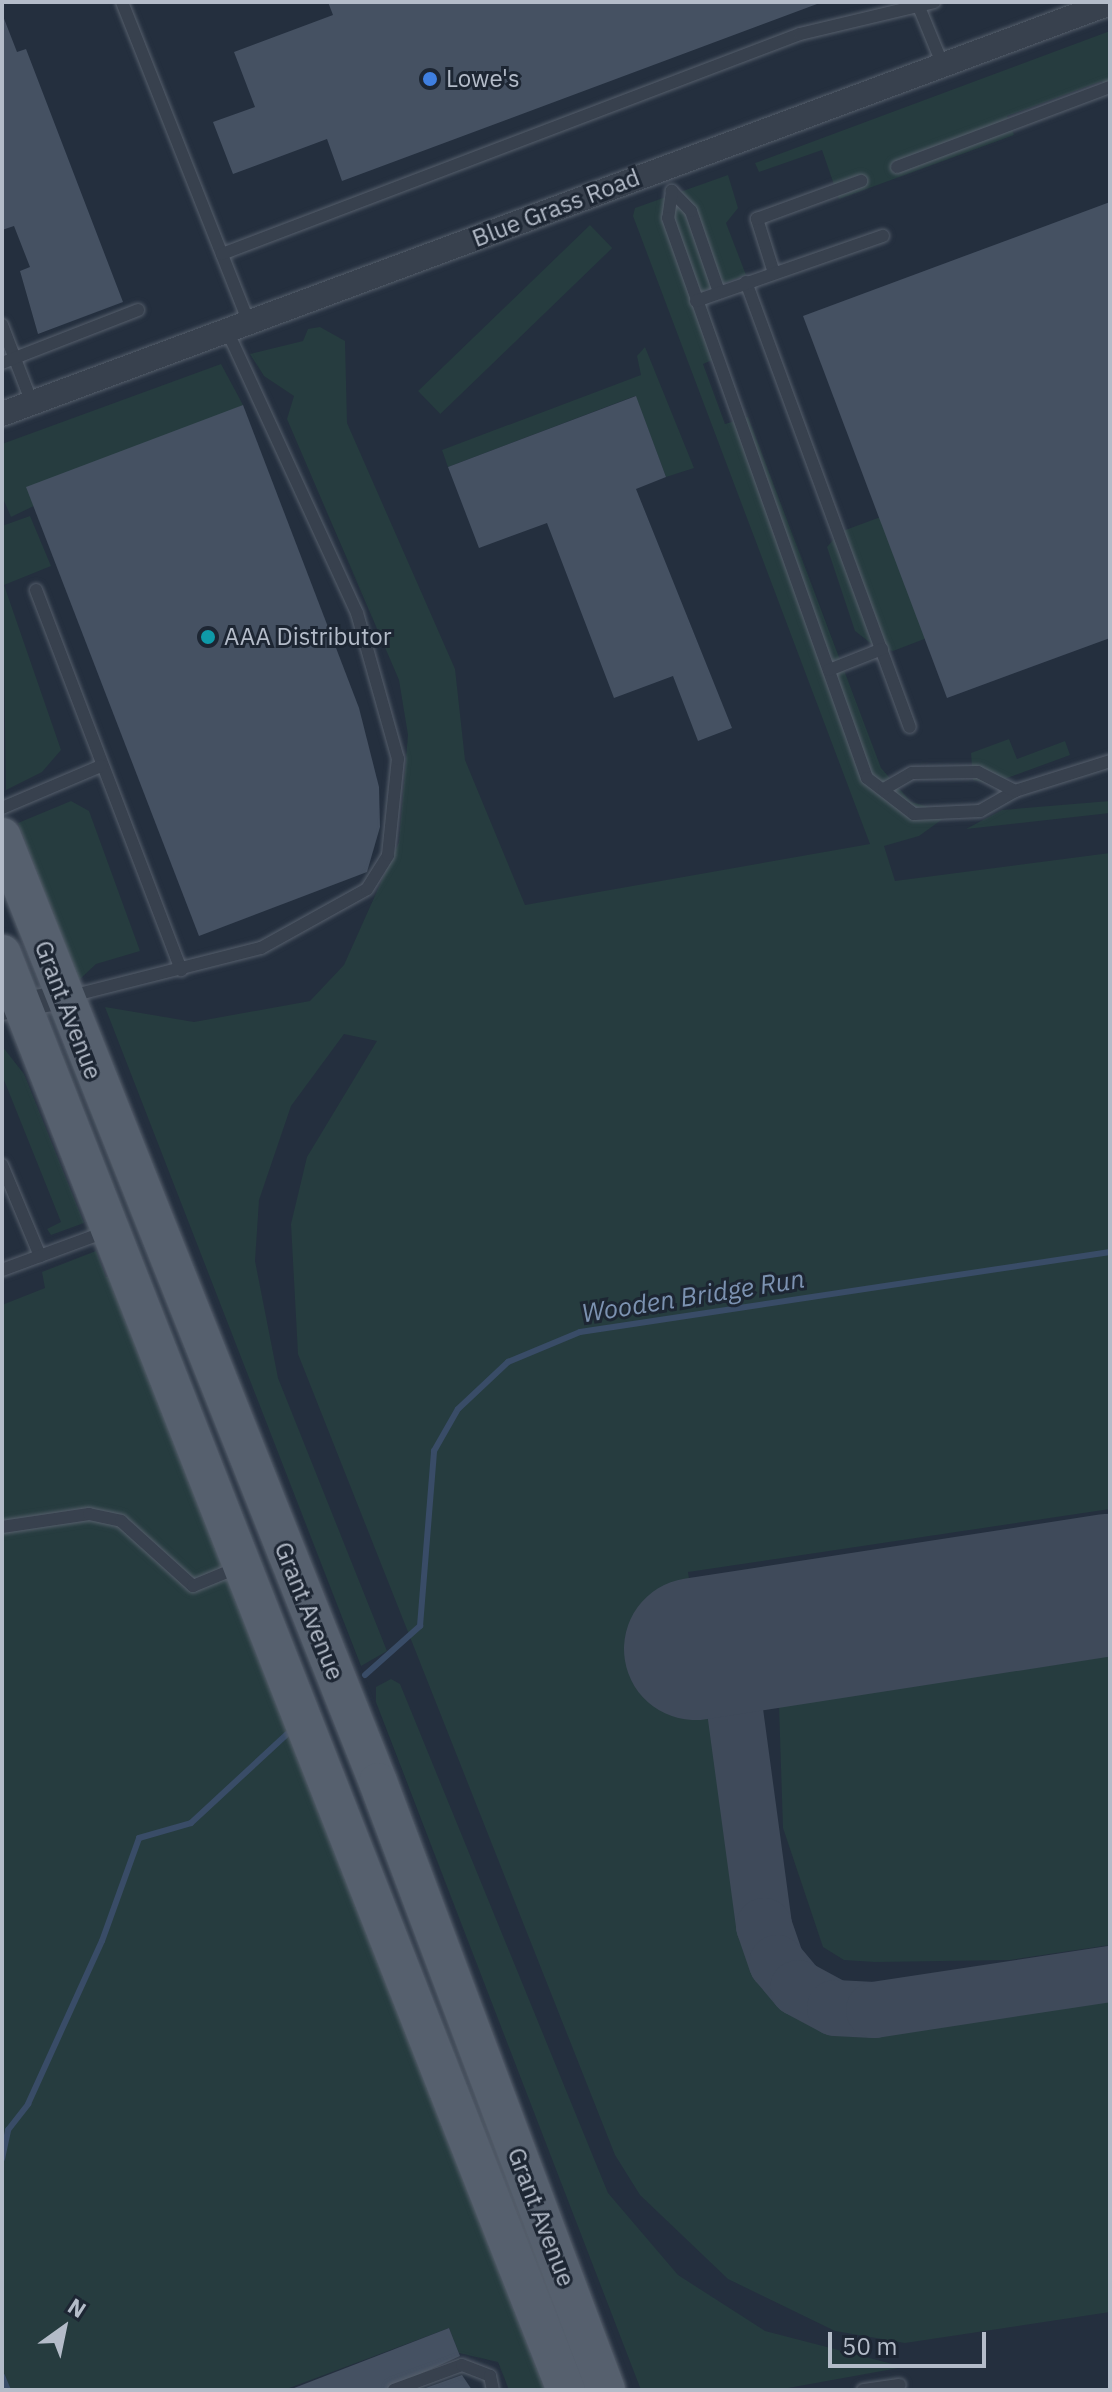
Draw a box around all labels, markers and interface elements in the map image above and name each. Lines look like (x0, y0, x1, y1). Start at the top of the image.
place label: Lowe's (446, 65, 520, 93)
marker: Lowe's (421, 70, 439, 88)
street label: Blue Grass Road (468, 163, 644, 253)
place label: AAA Distributor (224, 623, 392, 651)
marker: AAA Distributor (199, 628, 217, 646)
street label: Grant Avenue (28, 937, 108, 1083)
water label: Wooden Bridge Run (579, 1263, 807, 1329)
street label: Grant Avenue (268, 1538, 350, 1684)
street label: Grant Avenue (501, 2144, 581, 2290)
north arrow (24, 2288, 104, 2368)
text: N (63, 2291, 92, 2324)
scale bar (832, 2316, 990, 2366)
text: 50 m (842, 2330, 897, 2362)

